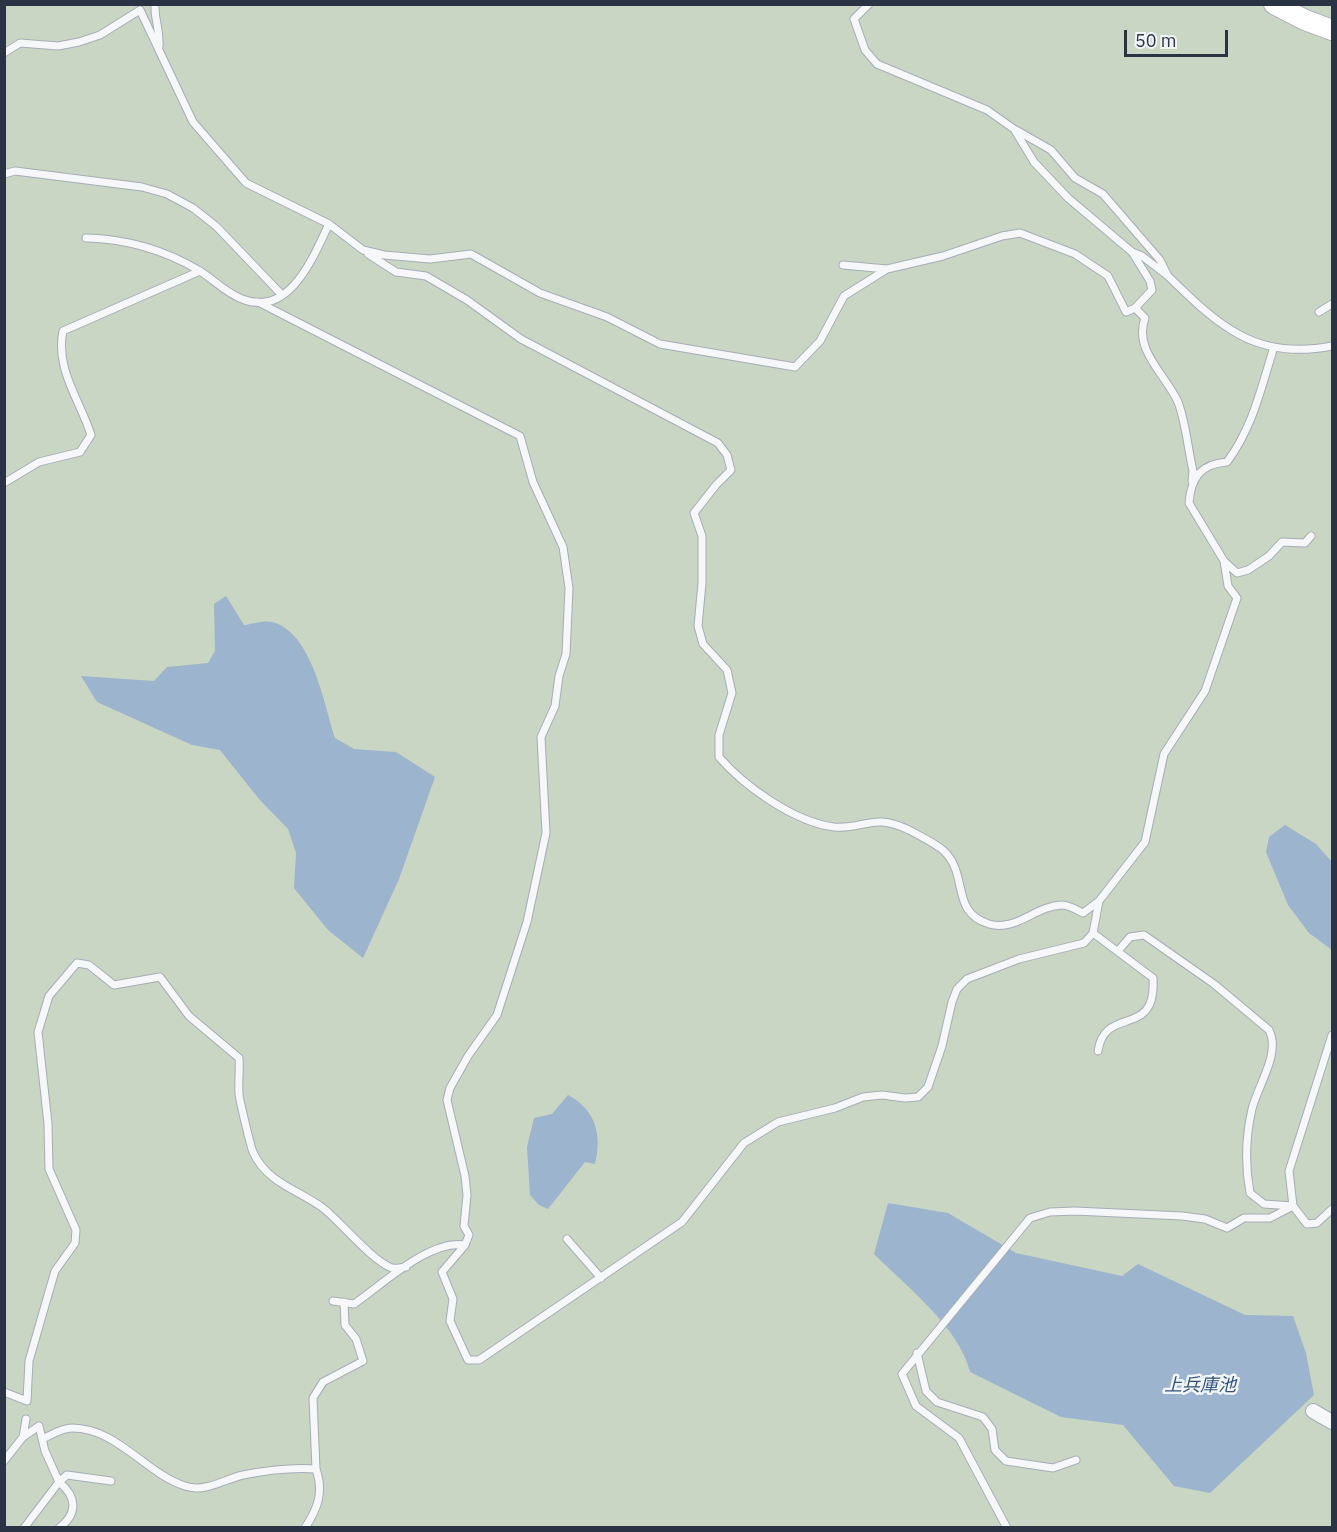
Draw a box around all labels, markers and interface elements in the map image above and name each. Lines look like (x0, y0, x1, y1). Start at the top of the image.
scale bar (1127, 18, 1230, 56)
text: 50 m (1135, 29, 1177, 52)
water label: 上兵庫池 (1164, 1375, 1236, 1397)

